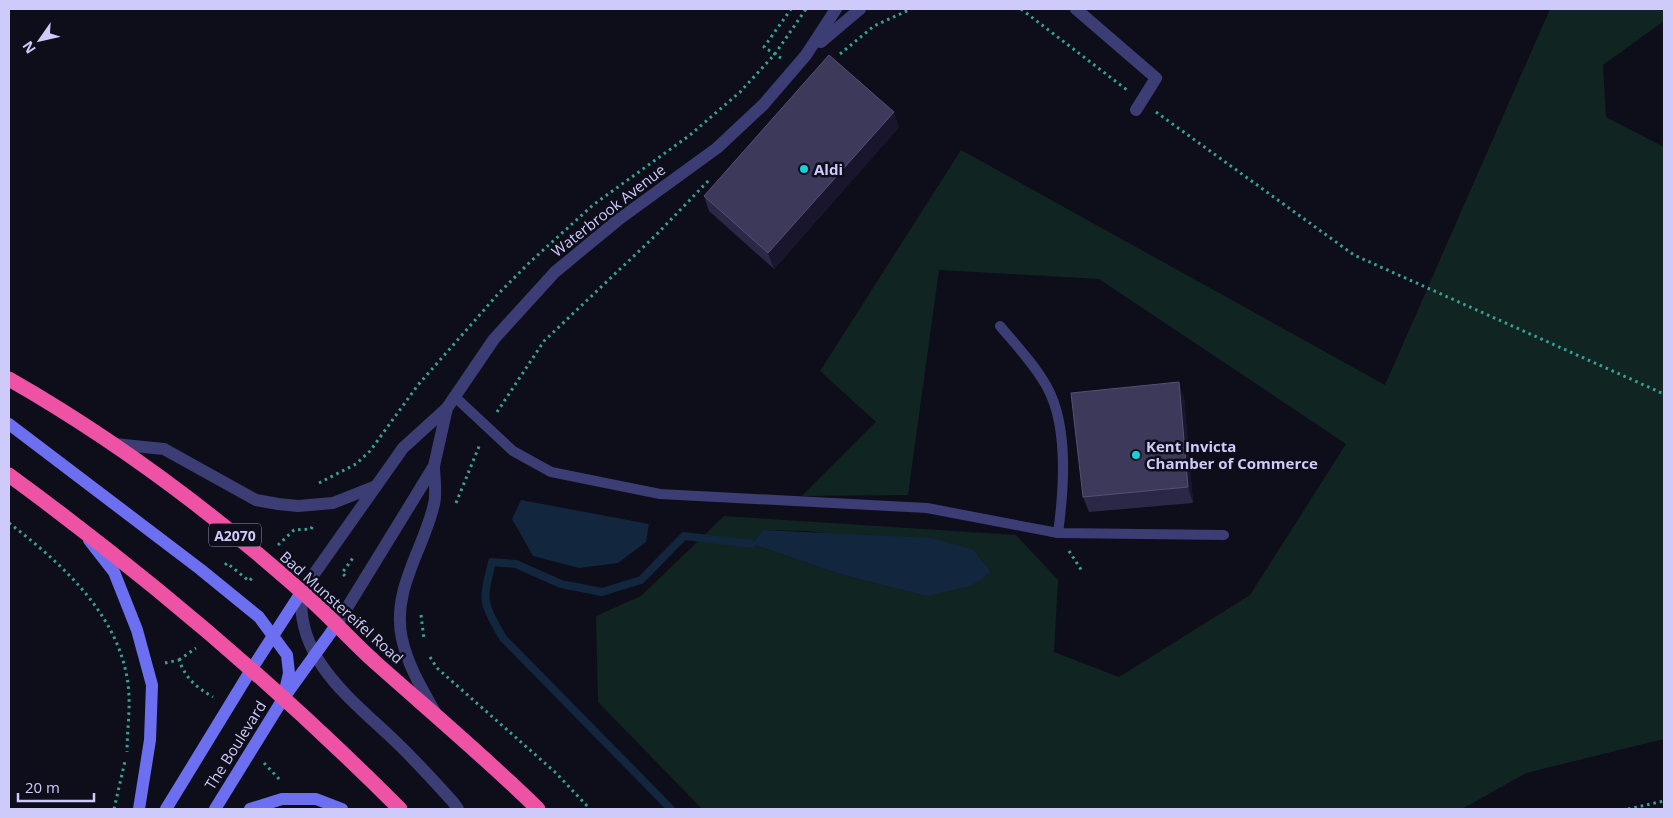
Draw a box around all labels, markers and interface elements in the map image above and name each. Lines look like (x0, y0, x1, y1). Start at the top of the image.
north arrow (15, 15, 65, 65)
text: N (18, 38, 40, 58)
street label: Waterbrook Avenue (547, 159, 669, 261)
place label: Aldi (814, 159, 843, 179)
marker: Aldi (798, 163, 810, 175)
place label: Kent Invicta Chamber of Commerce (1146, 436, 1318, 473)
marker: Kent Invicta Chamber of Commerce (1130, 449, 1142, 461)
road number: A2070 (209, 524, 261, 546)
street label: Bad Munstereifel Road (276, 546, 408, 668)
street label: The Boulevard (200, 697, 270, 793)
scale bar (18, 770, 94, 802)
text: 20 m (25, 777, 60, 797)

